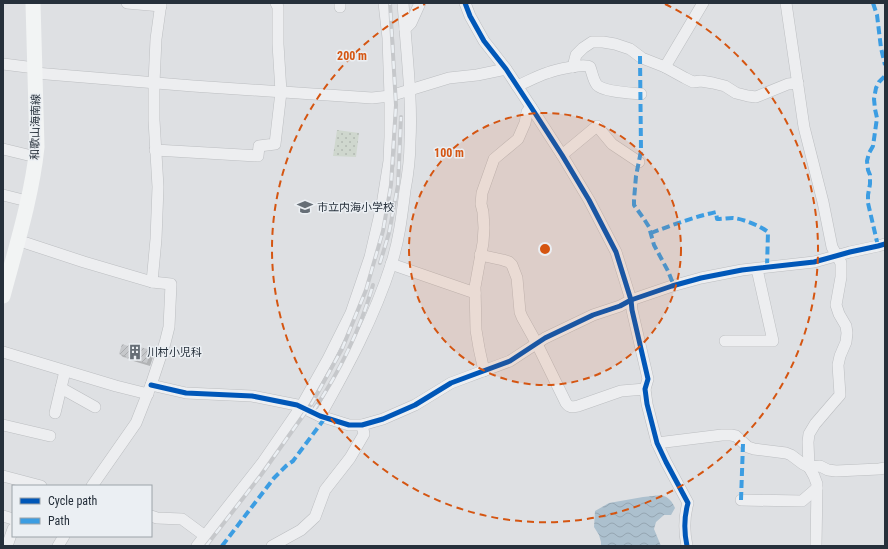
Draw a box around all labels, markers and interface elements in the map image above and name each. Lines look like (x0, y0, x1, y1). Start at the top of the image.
text: 200 m (337, 49, 367, 63)
street label: 和歌山海南線 (28, 94, 43, 160)
text: 100 m (434, 146, 464, 160)
school or university icon: 市立内海小学校 (296, 198, 314, 216)
place label: 市立内海小学校 (317, 201, 394, 214)
centre of rings (538, 242, 552, 256)
building icon: 川村小児科 (126, 343, 144, 361)
place label: 川村小児科 (147, 346, 202, 359)
legend (12, 485, 152, 537)
text: Cycle path (48, 494, 98, 508)
text: Path (48, 514, 70, 528)

